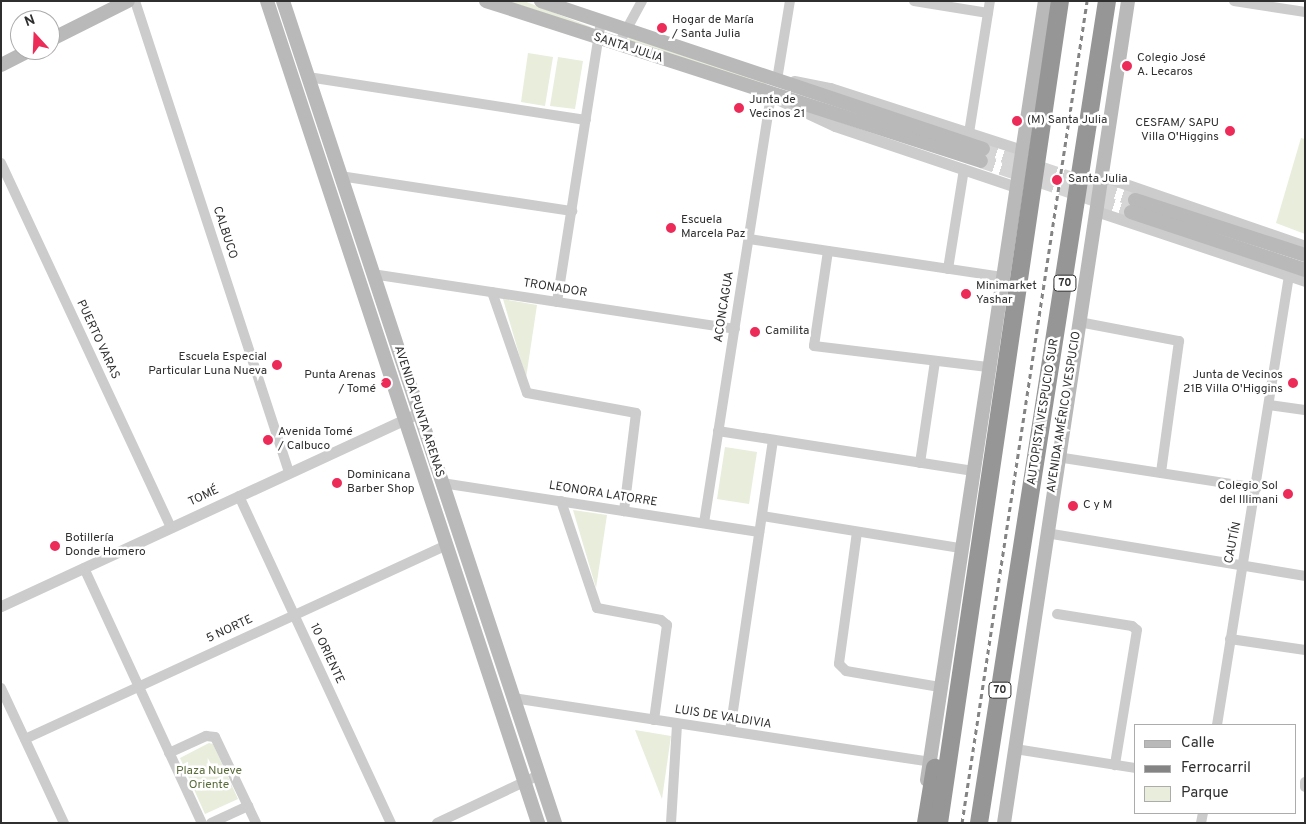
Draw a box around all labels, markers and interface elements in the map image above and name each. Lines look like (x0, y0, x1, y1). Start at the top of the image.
north arrow (10, 10, 60, 60)
text: N (22, 12, 38, 31)
place label: Hogar de María / Santa Julia (672, 14, 754, 42)
marker: Hogar de María / Santa Julia (656, 22, 668, 34)
street label: SANTA JULIA (591, 31, 665, 67)
place label: Colegio José A. Lecaros (1137, 52, 1206, 80)
marker: Colegio José A. Lecaros (1121, 60, 1133, 72)
place label: Junta de Vecinos 21 (749, 94, 805, 122)
marker: Junta de Vecinos 21 (733, 102, 745, 114)
place label: (M) Santa Julia (1027, 114, 1107, 128)
marker: (M) Santa Julia (1011, 115, 1023, 127)
place label: CESFAM/ SAPU Villa O'Higgins (1135, 117, 1219, 145)
marker: CESFAM/ SAPU Villa O'Higgins (1223, 124, 1237, 138)
marker: Santa Julia (1050, 173, 1064, 187)
place label: Santa Julia (1068, 173, 1128, 187)
street label: CALBUCO (209, 205, 239, 261)
place label: Escuela Marcela Paz (681, 214, 746, 242)
marker: Escuela Marcela Paz (665, 222, 677, 234)
street label: ACONCAGUA (712, 270, 738, 344)
road number: 70 (1052, 274, 1078, 292)
street label: TRONADOR (522, 277, 588, 301)
place label: Minimarket Yashar (976, 280, 1037, 308)
marker: Minimarket Yashar (960, 288, 972, 300)
street label: PUERTO VARAS (72, 298, 122, 382)
place label: Camilita (765, 325, 809, 339)
marker: Camilita (749, 326, 761, 338)
street label: AVENIDA AMÉRICO VESPUCIO (1045, 330, 1085, 494)
street label: AUTOPISTA VESPUCIO SUR (1025, 337, 1063, 487)
street label: AVENIDA PUNTA ARENAS (390, 344, 446, 480)
place label: Escuela Especial Particular Luna Nueva (148, 351, 267, 379)
marker: Escuela Especial Particular Luna Nueva (271, 359, 283, 371)
place label: Punta Arenas / Tomé (304, 369, 376, 397)
place label: Junta de Vecinos 21B Villa O'Higgins (1183, 369, 1283, 397)
marker: Punta Arenas / Tomé (380, 377, 392, 389)
marker: Junta de Vecinos 21B Villa O'Higgins (1287, 377, 1299, 389)
place label: Avenida Tomé / Calbuco (278, 426, 353, 454)
marker: Avenida Tomé / Calbuco (262, 434, 274, 446)
place label: Dominicana Barber Shop (347, 469, 415, 497)
marker: Dominicana Barber Shop (331, 477, 343, 489)
street label: LEONORA LATORRE (547, 479, 659, 511)
place label: Colegio Sol del Illimani (1218, 480, 1278, 508)
street label: TOMÉ (186, 484, 222, 510)
marker: Colegio Sol del Illimani (1282, 488, 1294, 500)
place label: C y M (1083, 499, 1112, 513)
marker: C y M (1067, 500, 1079, 512)
street label: CAUTÍN (1223, 521, 1245, 565)
place label: Botillería Donde Homero (65, 532, 146, 560)
marker: Botillería Donde Homero (49, 540, 61, 552)
street label: 5 NORTE (205, 613, 255, 647)
street label: 10 ORIENTE (306, 622, 346, 686)
road number: 70 (988, 682, 1012, 698)
street label: LUIS DE VALDIVIA (673, 703, 773, 733)
legend (1134, 724, 1296, 814)
text: Calle (1181, 734, 1215, 753)
text: Ferrocarril (1181, 759, 1251, 778)
park label: Plaza Nueve Oriente (176, 765, 242, 793)
text: Parque (1181, 784, 1229, 803)

